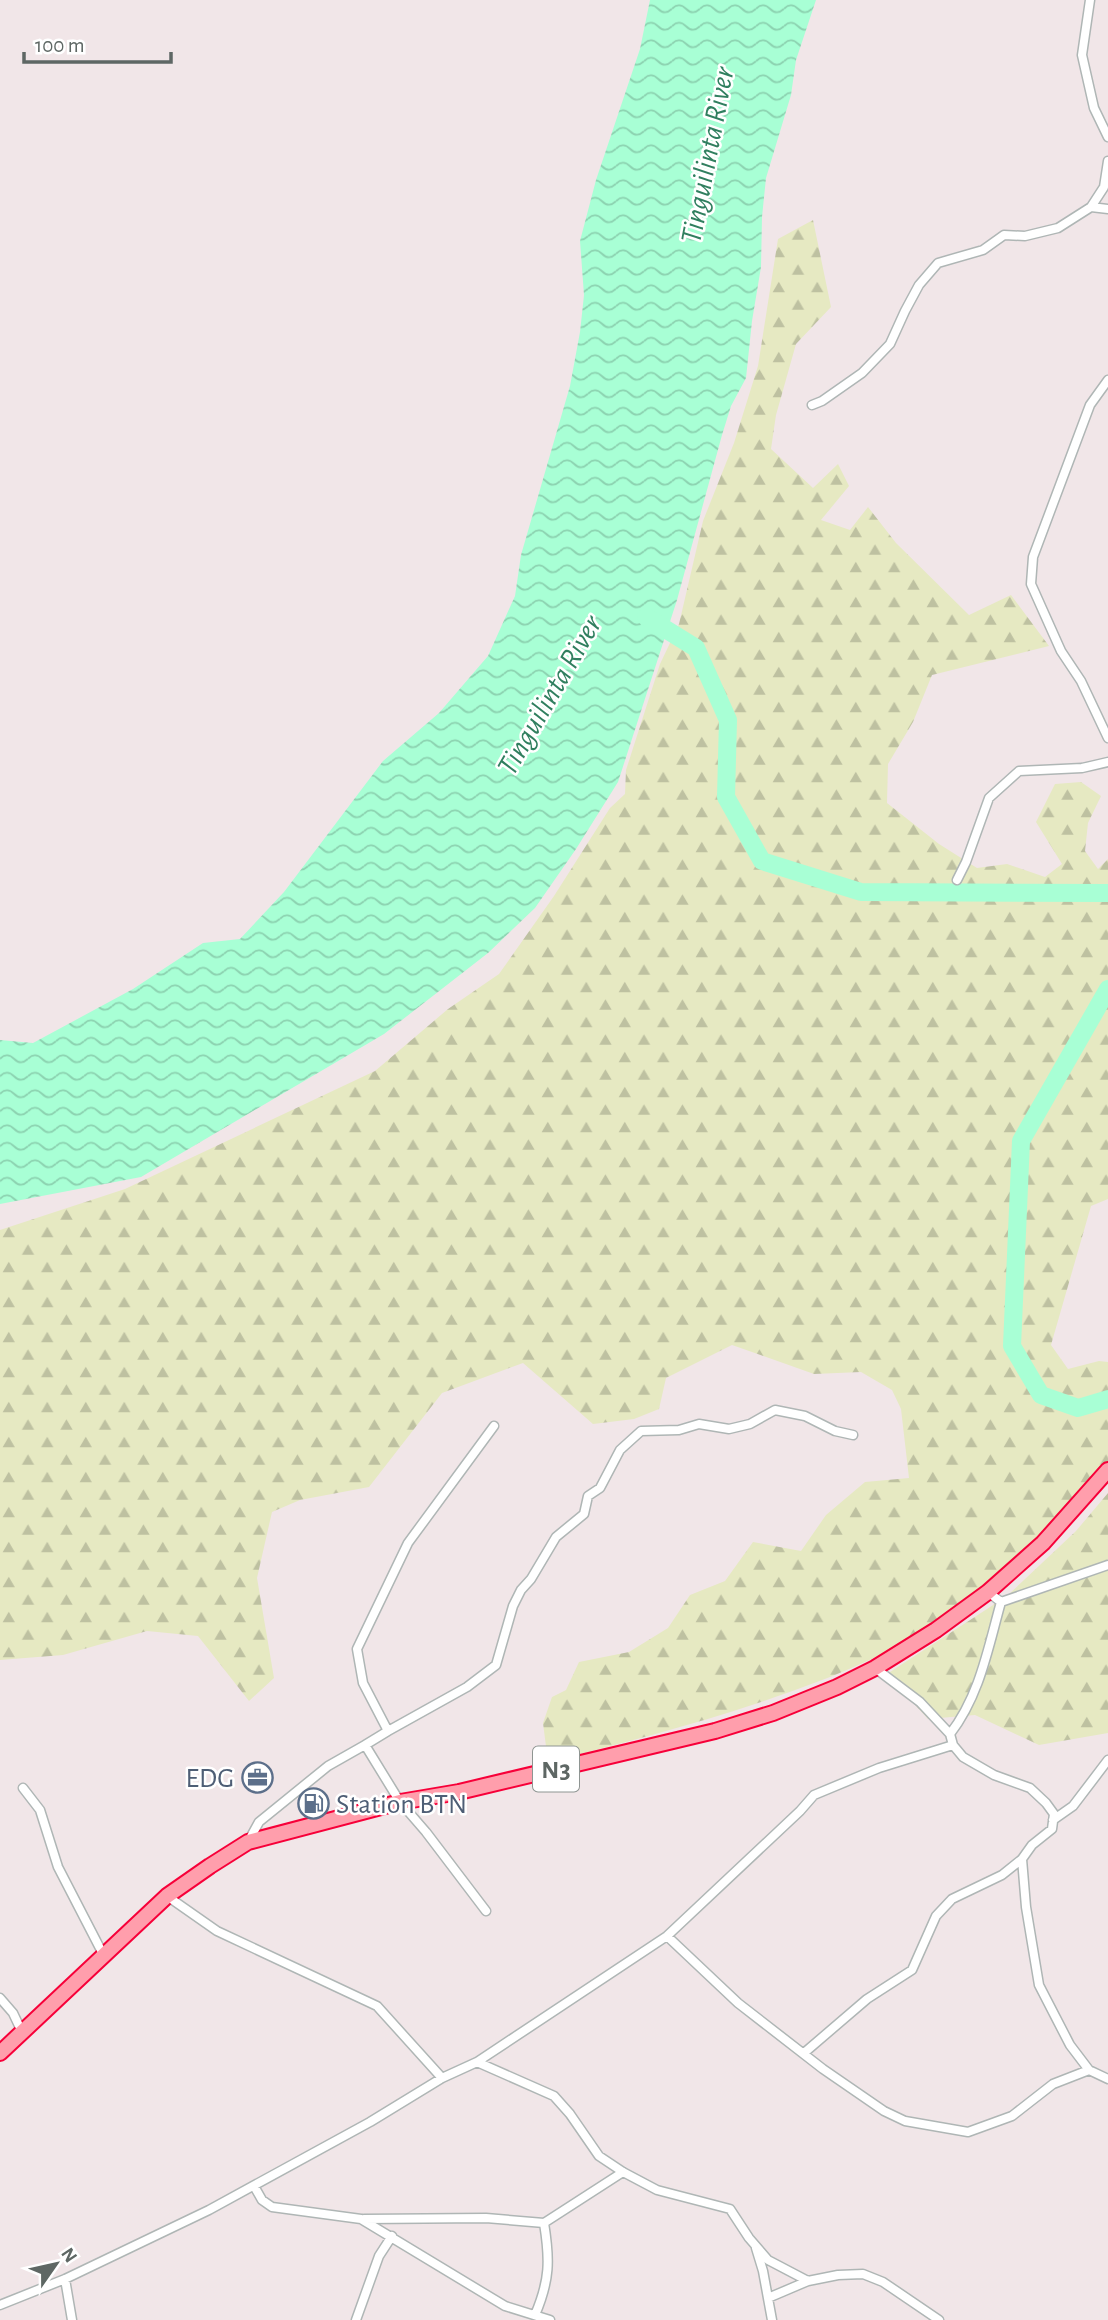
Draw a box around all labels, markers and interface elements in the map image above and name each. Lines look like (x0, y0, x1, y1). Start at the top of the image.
scale bar (24, 21, 172, 65)
text: 100 m (35, 35, 85, 56)
water label: Tinguilinta River (676, 63, 740, 246)
water label: Tinguilinta River (492, 610, 608, 780)
road number: N3 (533, 1746, 579, 1792)
office icon: EDG (240, 1760, 274, 1794)
place label: EDG (186, 1765, 234, 1793)
fuel station icon: Station BTN (296, 1786, 330, 1820)
place label: Station BTN (336, 1791, 467, 1819)
north arrow (21, 2229, 91, 2299)
text: N (57, 2245, 80, 2266)

